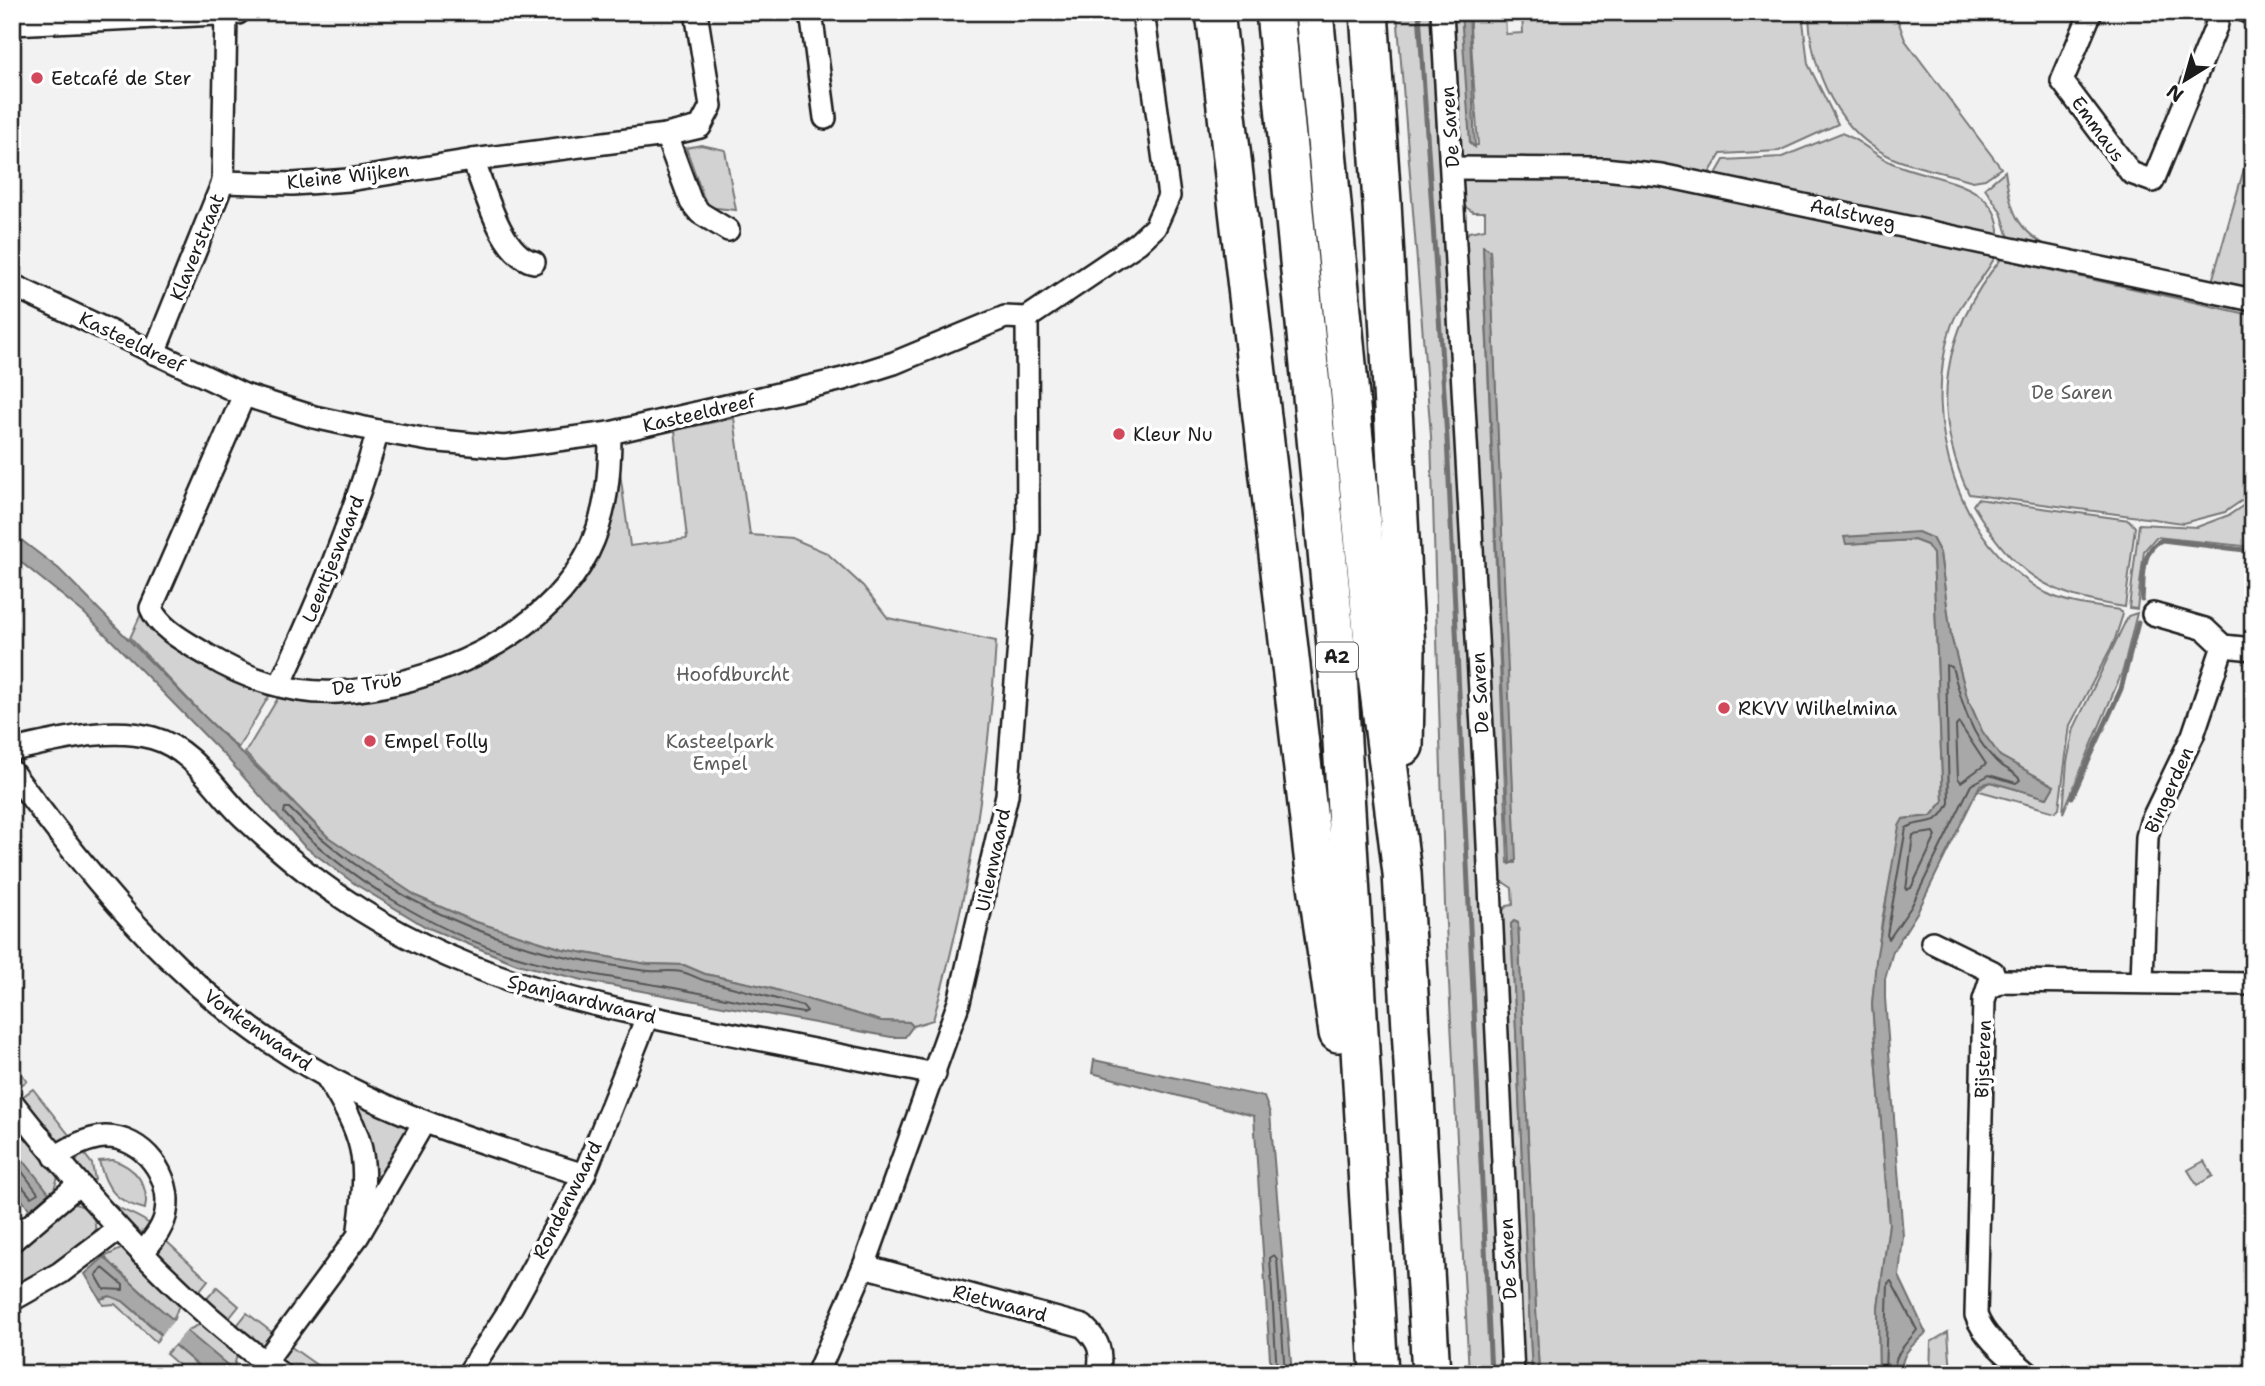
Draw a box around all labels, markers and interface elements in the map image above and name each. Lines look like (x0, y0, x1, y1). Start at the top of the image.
north arrow (2150, 46, 2220, 116)
place label: Eetcafé de Ster (51, 66, 192, 91)
marker: Eetcafé de Ster (29, 70, 45, 86)
text: N (2162, 79, 2189, 108)
street label: De Saren (1435, 85, 1465, 169)
street label: Emmaus (2066, 91, 2130, 167)
street label: Kleine Wijken (286, 157, 410, 195)
street label: Klaverstraat (164, 190, 230, 304)
street label: Aalstweg (1808, 193, 1898, 235)
street label: Kasteeldreef (75, 306, 190, 379)
park label: De Saren (2031, 380, 2113, 405)
street label: Kasteeldreef (640, 388, 759, 438)
place label: Kleur Nu (1133, 422, 1213, 447)
marker: Kleur Nu (1111, 426, 1127, 442)
street label: Leentjeswaard (296, 492, 370, 626)
road number: A2 (1316, 642, 1358, 672)
street label: De Saren (1465, 652, 1495, 734)
park label: Hoofdburcht (676, 662, 790, 687)
street label: De Trub (331, 667, 403, 701)
place label: RKVV Wilhelmina (1738, 696, 1897, 721)
marker: RKVV Wilhelmina (1716, 700, 1732, 716)
place label: Empel Folly (384, 729, 489, 754)
park label: Kasteelpark Empel (666, 729, 774, 776)
marker: Empel Folly (362, 733, 378, 749)
street label: Bingerden (2139, 743, 2199, 837)
street label: Uilenwaard (970, 806, 1016, 914)
street label: Spanjaardwaard (505, 968, 659, 1030)
street label: Vonkenwaard (199, 983, 317, 1077)
street label: Bijsteren (1969, 1019, 1997, 1099)
street label: Rondenwaard (527, 1137, 607, 1263)
street label: De Saren (1493, 1218, 1523, 1300)
street label: Rietwaard (950, 1278, 1050, 1328)

